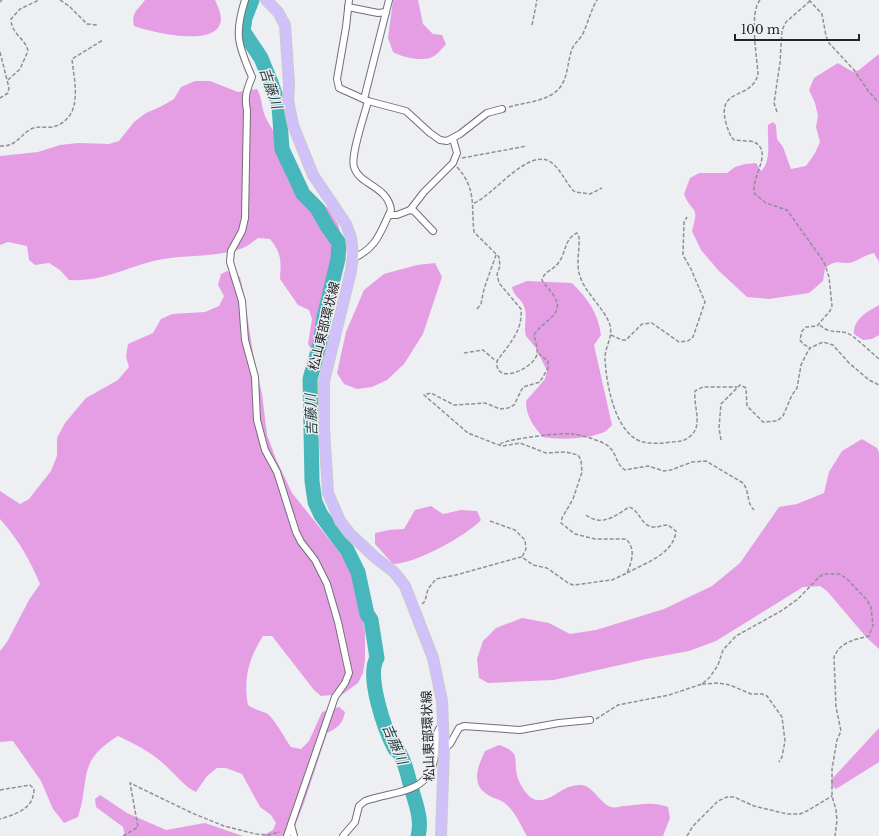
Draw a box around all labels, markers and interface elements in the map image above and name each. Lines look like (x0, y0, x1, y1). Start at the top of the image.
scale bar (735, 16, 859, 42)
text: 100 m (741, 22, 780, 37)
water label: 吉藤川 (256, 65, 287, 113)
street label: 松山東部環状線 (305, 280, 343, 372)
water label: 吉藤川 (301, 392, 321, 436)
street label: 松山東部環状線 (418, 690, 438, 782)
water label: 吉藤川 (379, 721, 412, 769)

